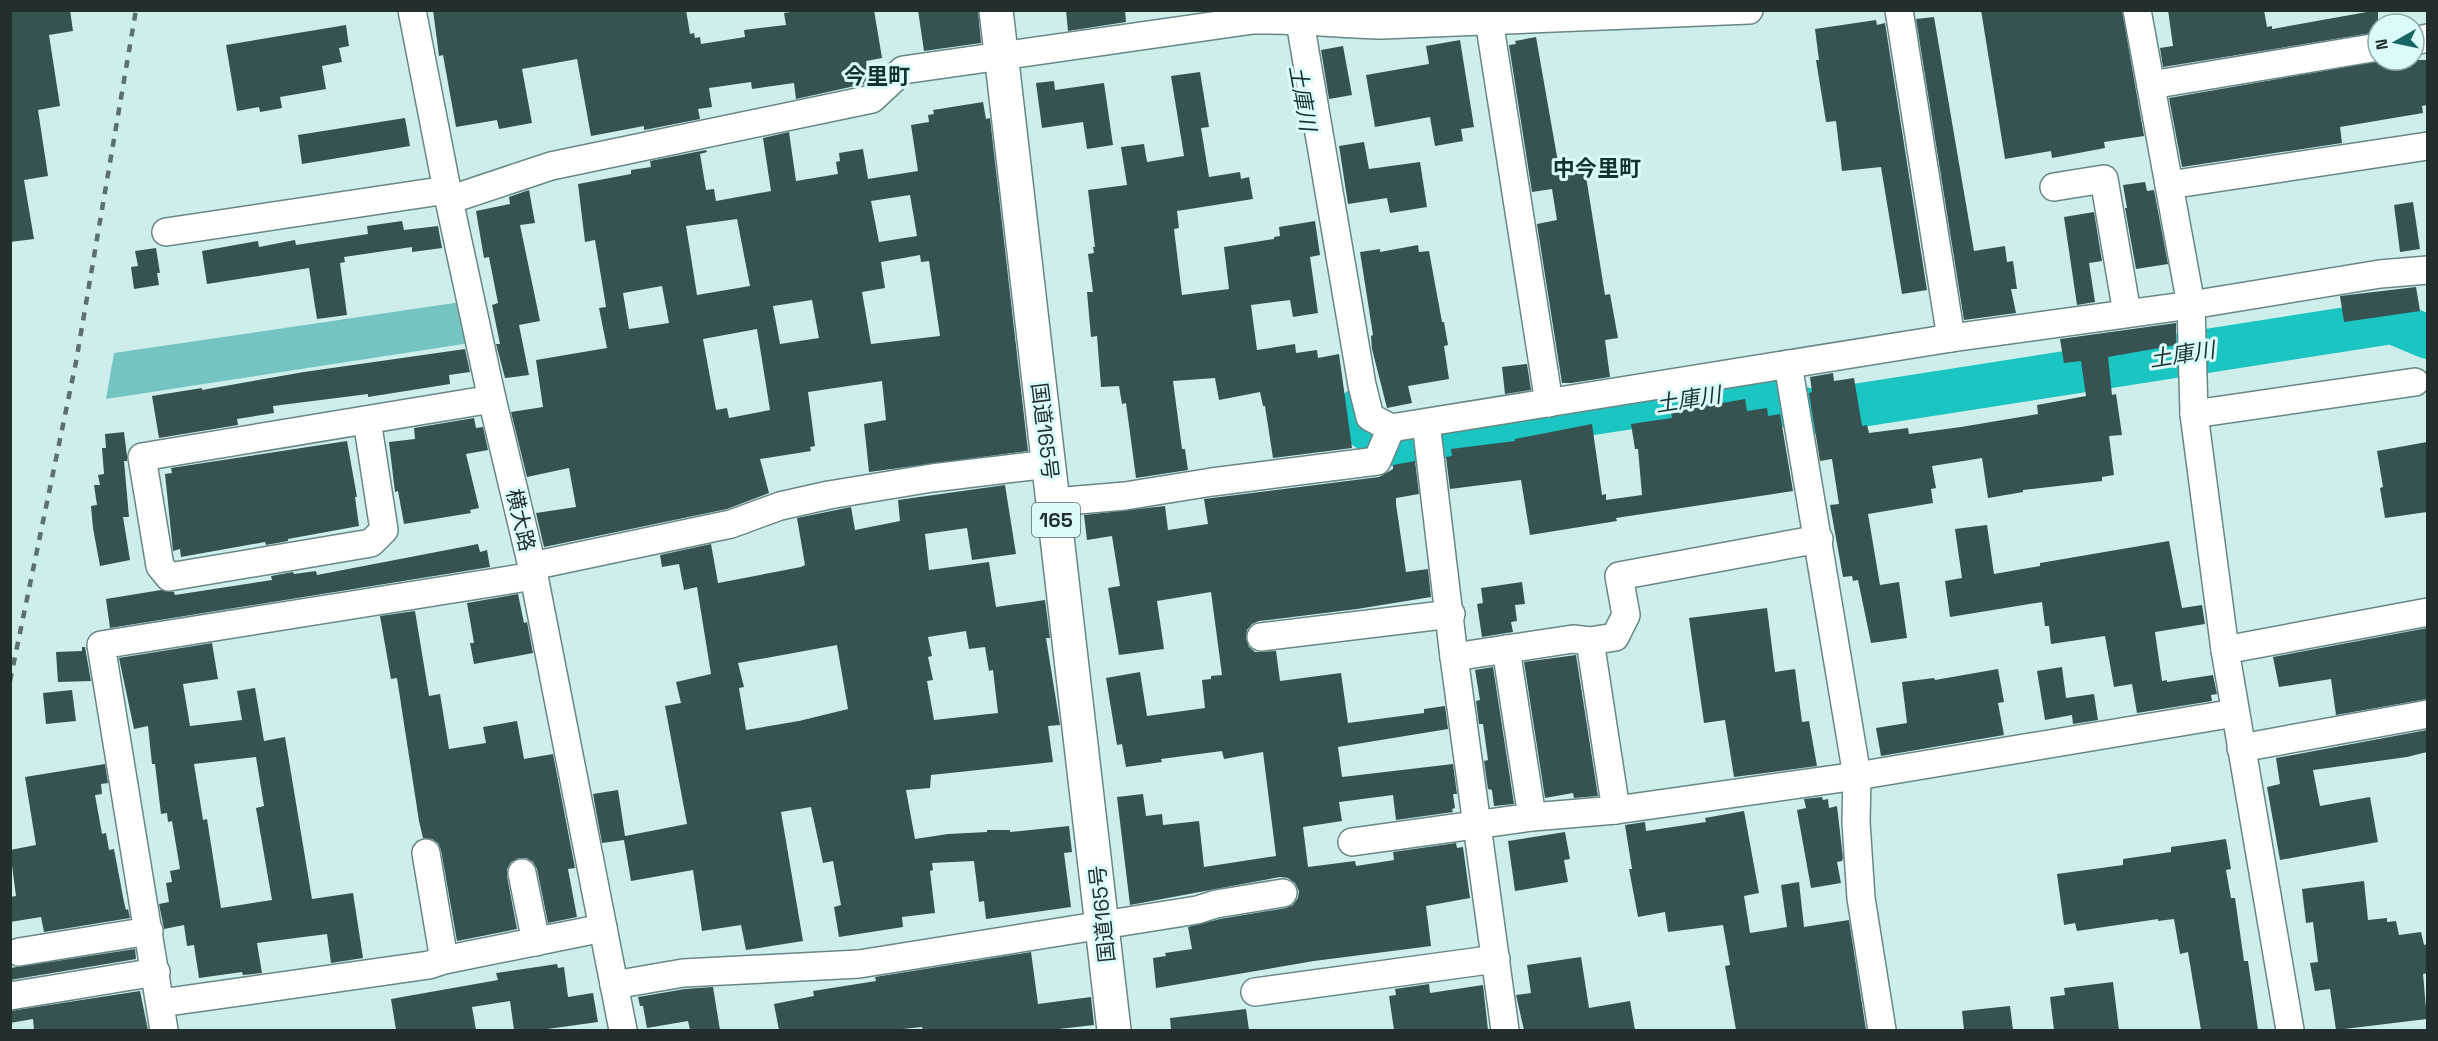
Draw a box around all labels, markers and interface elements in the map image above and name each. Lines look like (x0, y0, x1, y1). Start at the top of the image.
north arrow (2366, 12, 2426, 72)
text: N (2370, 37, 2393, 51)
district label: 今里町 (844, 62, 910, 90)
water label: 土庫川 (1283, 63, 1323, 135)
district label: 中今里町 (1553, 154, 1641, 182)
water label: 土庫川 (2147, 335, 2219, 373)
water label: 土庫川 (1653, 380, 1725, 418)
street label: 国道165号 (1026, 381, 1064, 481)
street label: 横大路 (501, 486, 541, 554)
road number: 165 (1032, 503, 1080, 537)
street label: 国道165号 (1083, 864, 1121, 964)

